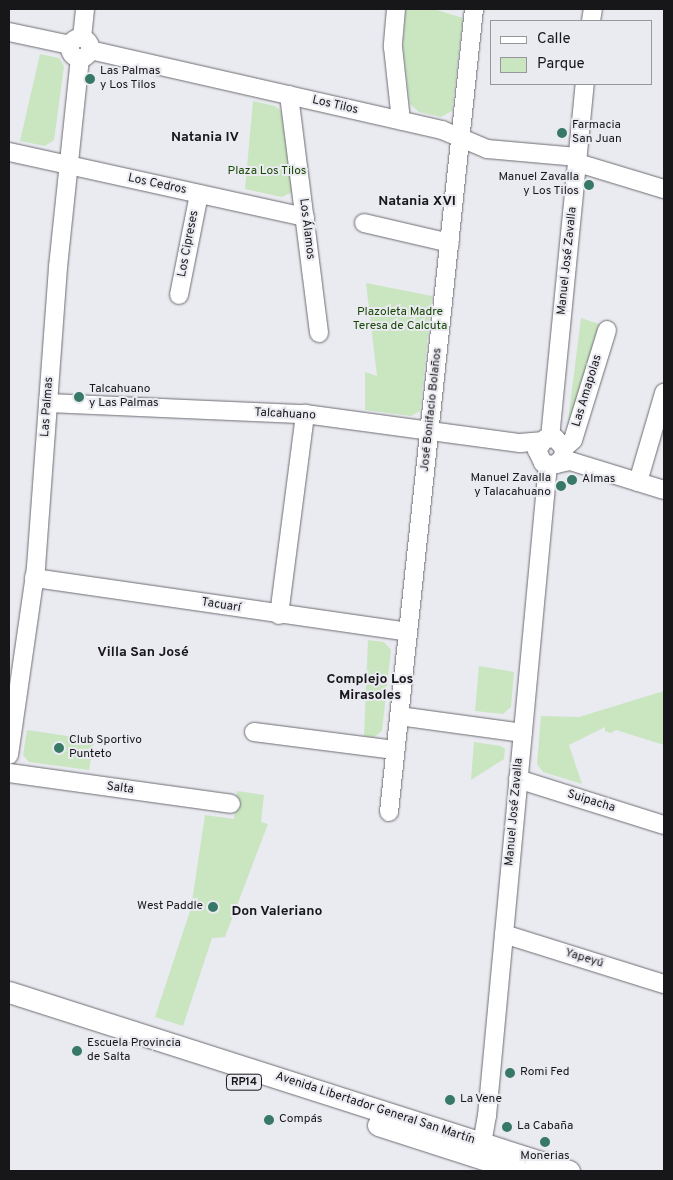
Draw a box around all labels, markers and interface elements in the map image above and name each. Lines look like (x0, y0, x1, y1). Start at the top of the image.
legend (490, 20, 653, 85)
text: Calle (537, 30, 571, 49)
text: Parque (537, 55, 585, 74)
place label: Las Palmas y Los Tilos (100, 65, 160, 93)
marker: Las Palmas y Los Tilos (84, 73, 96, 85)
street label: Los Tilos (310, 94, 360, 118)
place label: Farmacia San Juan (572, 119, 622, 147)
marker: Farmacia San Juan (556, 127, 568, 139)
district label: Natania IV (171, 130, 239, 146)
park label: Plaza Los Tilos (227, 165, 307, 179)
place label: Manuel Zavalla y Los Tilos (498, 171, 579, 199)
street label: Los Cedros (126, 172, 188, 198)
marker: Manuel Zavalla y Los Tilos (583, 179, 595, 191)
district label: Natania XVI (378, 194, 456, 210)
street label: Los Álamos (295, 197, 317, 261)
street label: Manuel José Zavalla (555, 206, 581, 316)
street label: Los Cipreses (175, 210, 203, 278)
park label: Plazoleta Madre Teresa de Calcuta (353, 306, 447, 334)
street label: José Bonifacio Bolaños (418, 347, 446, 473)
street label: Las Amapolas (570, 353, 606, 429)
street label: Las Palmas (39, 376, 57, 438)
place label: Talcahuano y Las Palmas (89, 383, 159, 411)
marker: Talcahuano y Las Palmas (73, 391, 85, 403)
street label: Talcahuano (254, 406, 316, 424)
place label: Manuel Zavalla y Talacahuano (470, 472, 551, 500)
place label: Almas (582, 473, 615, 487)
marker: Almas (566, 474, 578, 486)
marker: Manuel Zavalla y Talacahuano (555, 480, 567, 492)
street label: Tacuarí (200, 596, 242, 616)
district label: Villa San José (97, 645, 189, 661)
district label: Complejo Los Mirasoles (326, 672, 414, 704)
place label: Club Sportivo Punteto (69, 734, 142, 762)
marker: Club Sportivo Punteto (53, 742, 65, 754)
street label: Manuel José Zavalla (503, 757, 527, 867)
street label: Salta (105, 780, 135, 798)
street label: Suipacha (565, 788, 617, 816)
place label: West Paddle (137, 900, 203, 914)
marker: West Paddle (207, 901, 219, 913)
district label: Don Valeriano (231, 904, 323, 920)
street label: Yapeyú (563, 946, 605, 972)
place label: Escuela Provincia de Salta (87, 1037, 181, 1065)
marker: Escuela Provincia de Salta (71, 1045, 83, 1057)
place label: Romi Fed (520, 1066, 570, 1080)
marker: Romi Fed (504, 1067, 516, 1079)
street label: Avenida Libertador General San Martín (273, 1070, 477, 1148)
road number: RP14 (225, 1074, 263, 1090)
place label: La Vene (460, 1093, 502, 1107)
marker: La Vene (444, 1094, 456, 1106)
place label: Compás (279, 1113, 322, 1127)
marker: Compás (263, 1114, 275, 1126)
place label: La Cabaña (517, 1120, 573, 1134)
marker: La Cabaña (501, 1121, 513, 1133)
marker: Monerias (539, 1136, 551, 1148)
place label: Monerias (520, 1150, 570, 1164)

